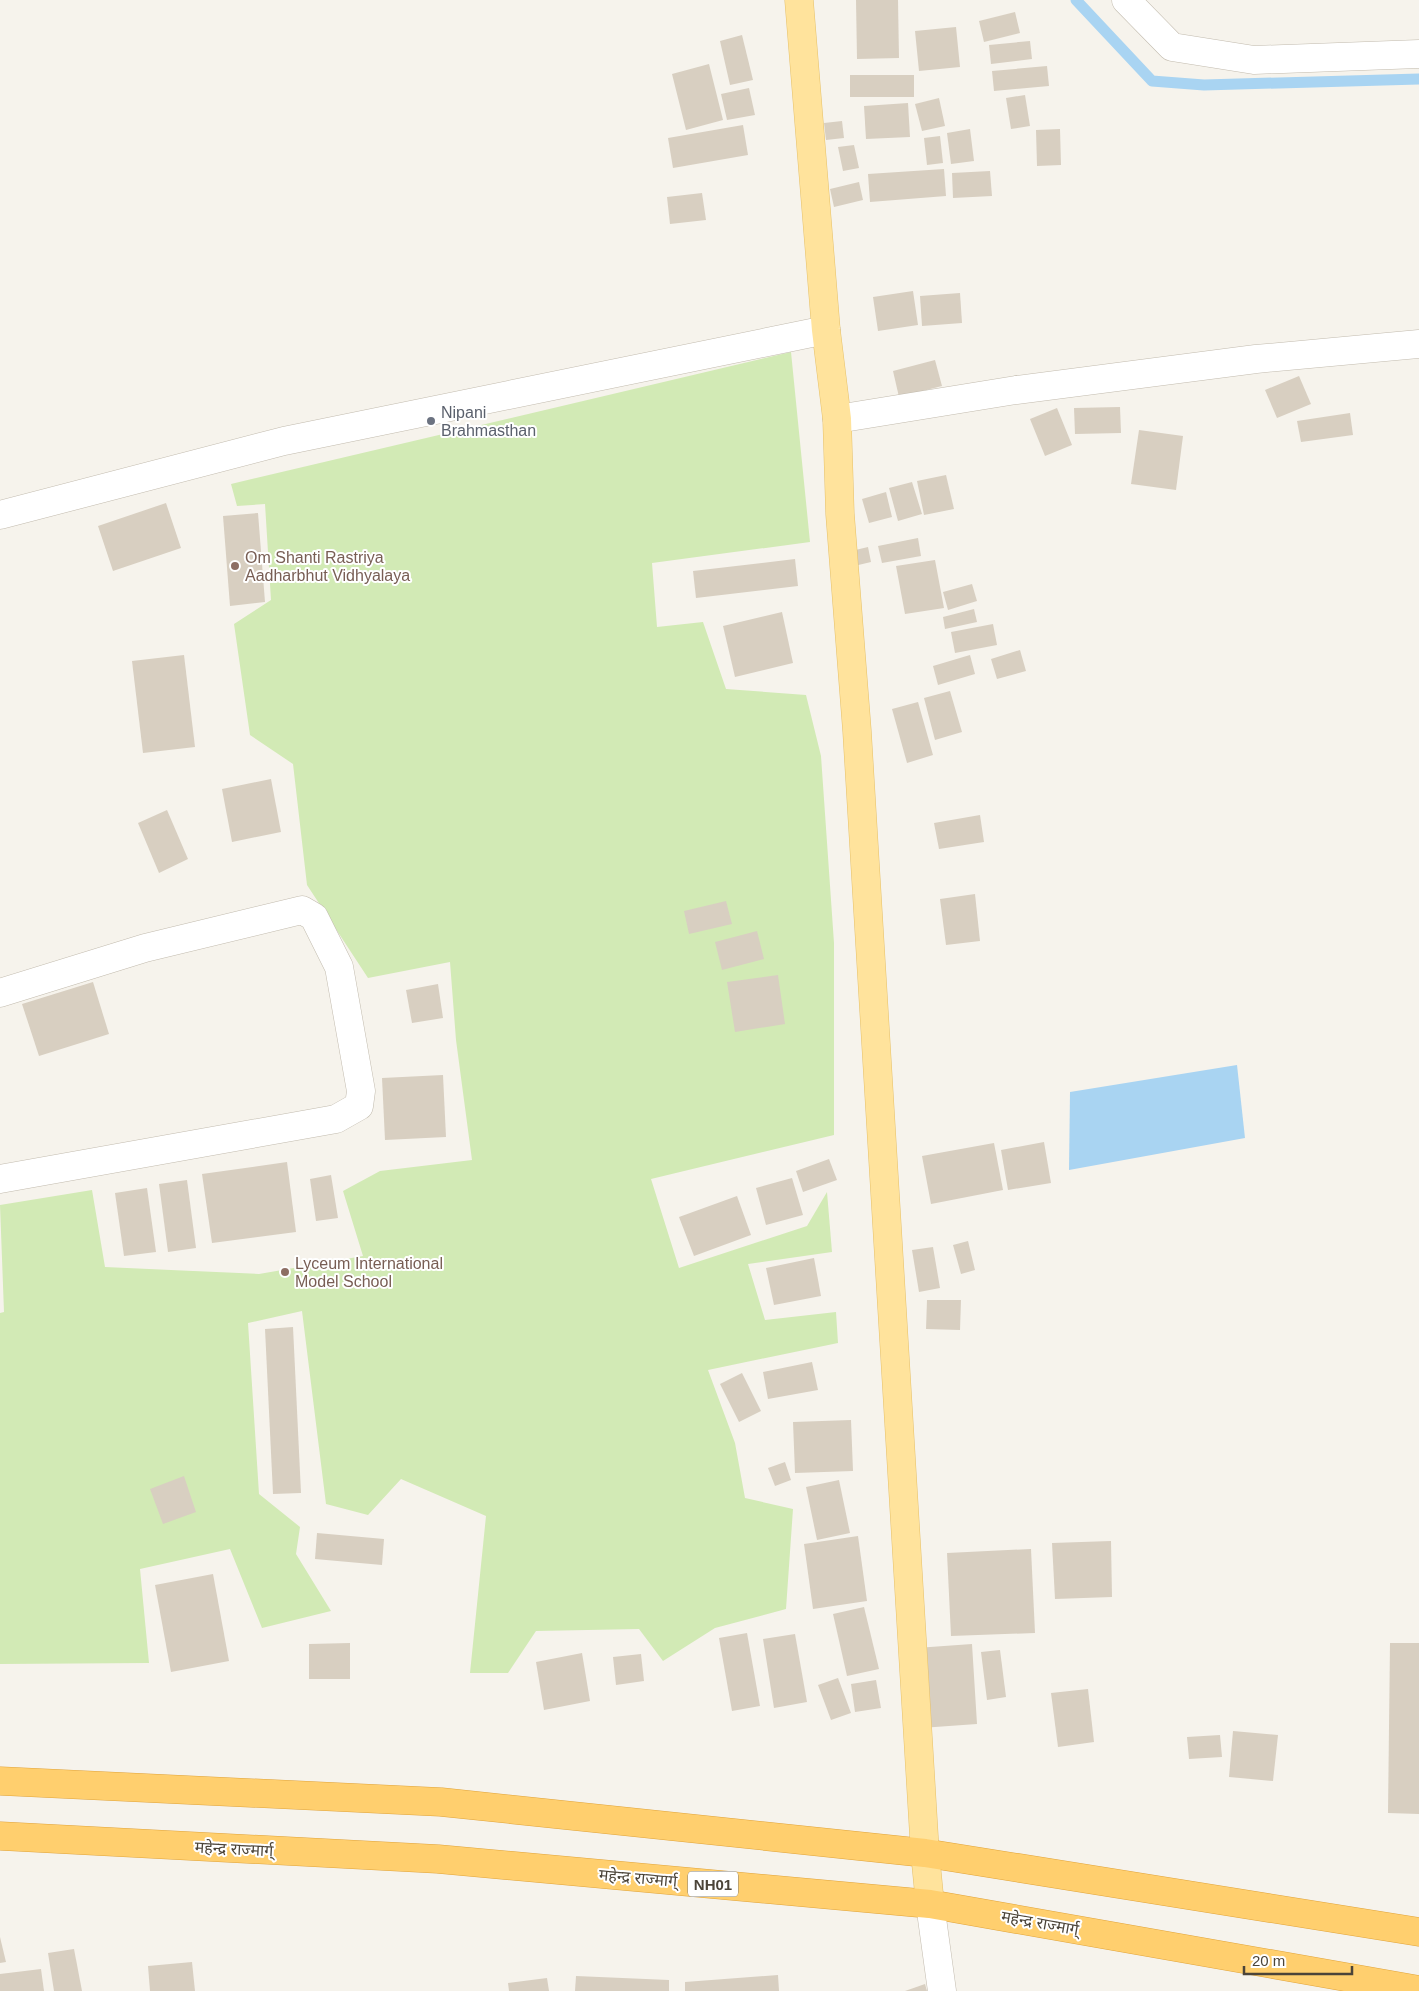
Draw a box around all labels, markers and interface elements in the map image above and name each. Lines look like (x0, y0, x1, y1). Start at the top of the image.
place label: Nipani Brahmasthan (441, 404, 536, 439)
marker: Nipani Brahmasthan (425, 415, 437, 427)
place label: Om Shanti Rastriya Aadharbhut Vidhyalaya (245, 549, 410, 584)
marker: Om Shanti Rastriya Aadharbhut Vidhyalaya (229, 560, 241, 572)
place label: Lyceum International Model School (295, 1255, 443, 1290)
marker: Lyceum International Model School (279, 1266, 291, 1278)
street label: महेन्द्र राज्मार्ग् (194, 1837, 277, 1862)
street label: महेन्द्र राज्मार्ग् (598, 1865, 681, 1892)
road number: NH01 (688, 1872, 738, 1896)
street label: महेन्द्र राज्मार्ग् (1000, 1907, 1083, 1941)
scale bar (1244, 1944, 1352, 1976)
text: 20 m (1252, 1952, 1285, 1969)

